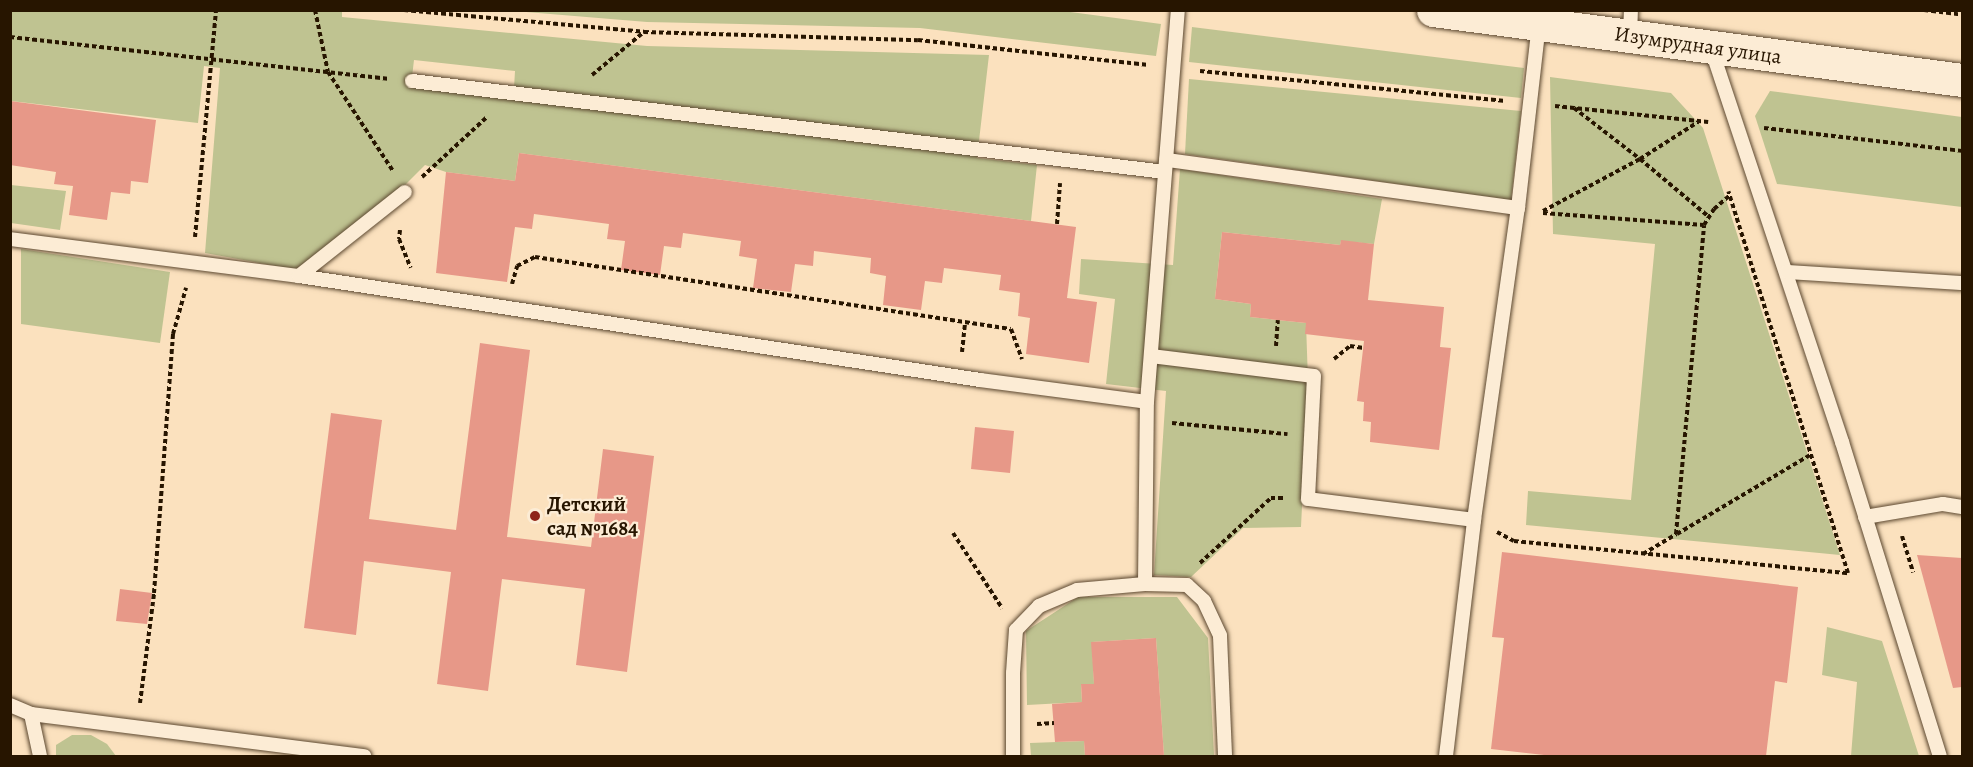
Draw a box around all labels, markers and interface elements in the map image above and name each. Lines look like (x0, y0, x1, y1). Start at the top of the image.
street label: Изумрудная улица (1613, 21, 1783, 69)
place label: Детский сад №1684 (547, 491, 638, 541)
marker: Детский сад №1684 (528, 509, 542, 523)

